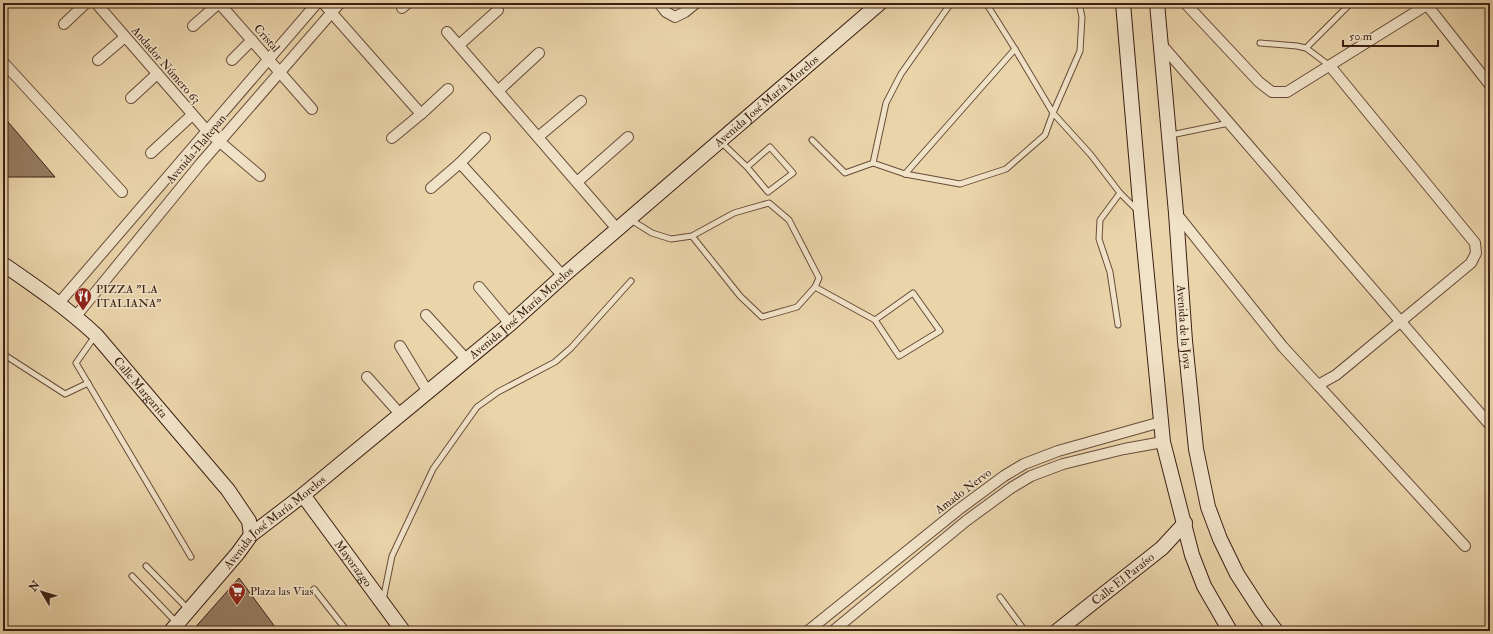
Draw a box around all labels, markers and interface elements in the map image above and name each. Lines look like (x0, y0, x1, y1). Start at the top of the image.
street label: Cristal (250, 21, 283, 55)
scale bar (1343, 22, 1438, 48)
street label: Andador Número 63 (127, 23, 203, 107)
text: 50 m (1349, 29, 1373, 44)
street label: Avenida José María Morelos (710, 52, 822, 151)
street label: Avenida Tlaltepan (162, 112, 230, 188)
street label: Avenida José María Morelos (466, 263, 577, 363)
place label: PIZZA "LA ITALIANA" (96, 282, 162, 311)
street label: Avenida de la Joya (1173, 283, 1195, 371)
restaurant icon: PIZZA "LA ITALIANA" (73, 286, 93, 311)
street label: Calle Margarita (110, 354, 171, 422)
street label: Amado Nervo (931, 465, 995, 518)
street label: Avenida José María Morelos (220, 472, 329, 573)
street label: Mayorazgo (331, 537, 375, 590)
street label: Calle El Paraíso (1089, 550, 1158, 609)
north arrow (22, 572, 62, 612)
text: N (26, 577, 43, 595)
supermarket icon: Plaza las Vias (227, 581, 247, 606)
place label: Plaza las Vias (250, 584, 314, 599)

